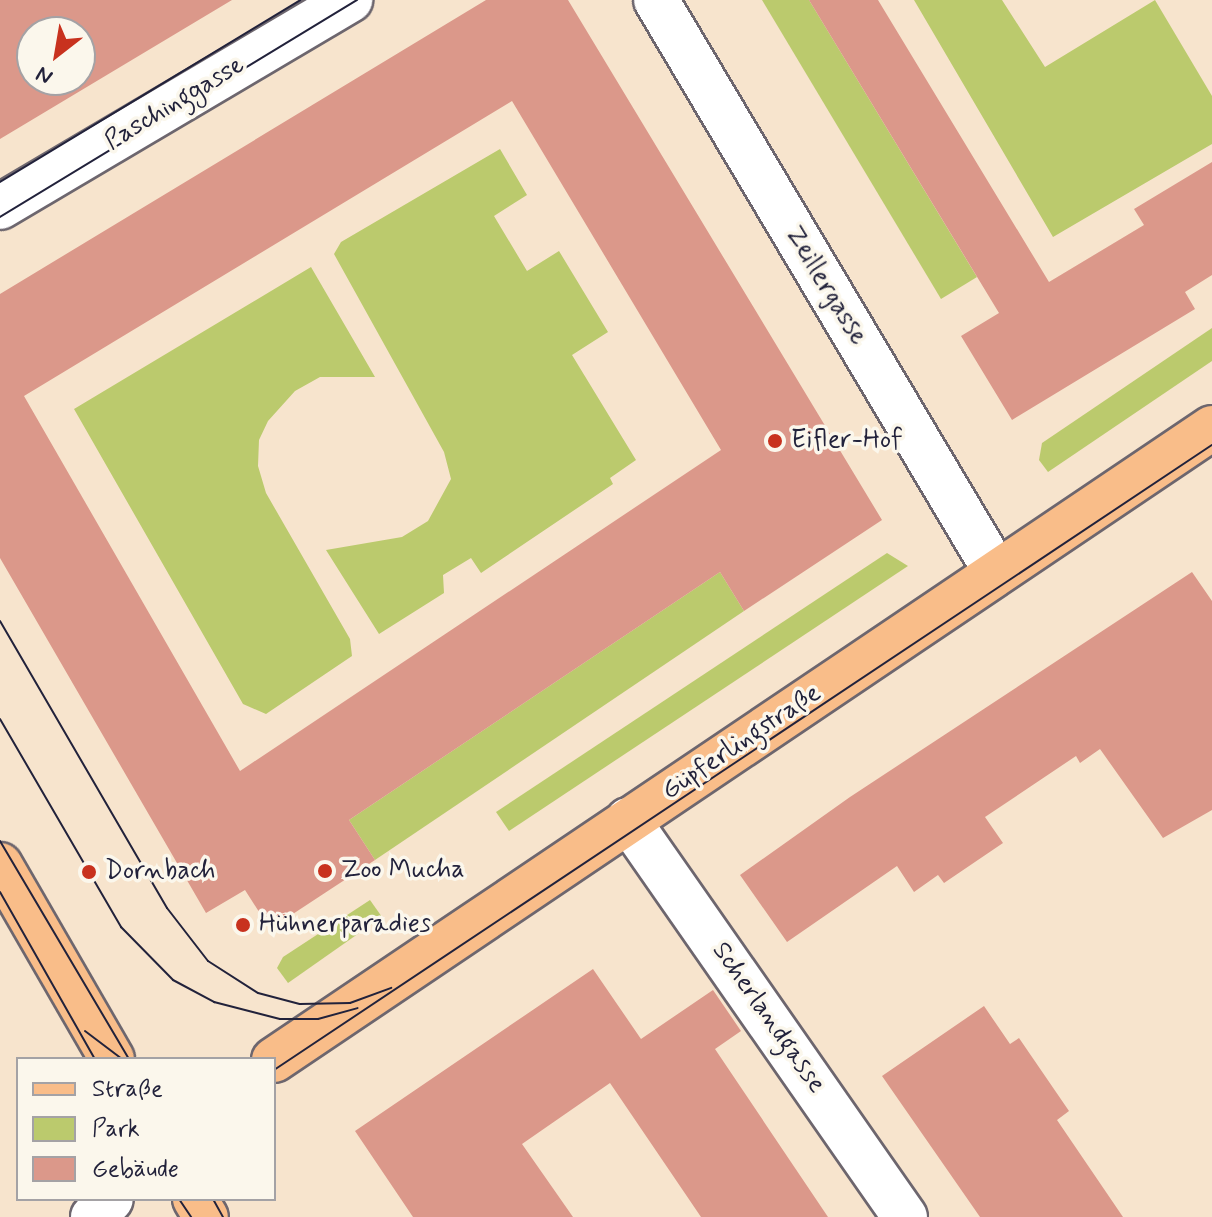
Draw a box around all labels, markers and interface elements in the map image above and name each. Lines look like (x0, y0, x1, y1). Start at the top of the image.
north arrow (16, 16, 96, 96)
street label: Paschinggasse (99, 50, 251, 158)
text: N (31, 59, 58, 91)
street label: Zeillergasse (777, 221, 873, 351)
place label: Eifler-Hof (791, 425, 903, 457)
marker: Eifler-Hof (766, 432, 784, 450)
street label: Güpferlingstraße (657, 678, 827, 808)
place label: Zoo Mucha (341, 855, 462, 887)
place label: Dornbach (105, 856, 215, 888)
marker: Zoo Mucha (316, 862, 334, 880)
marker: Dornbach (80, 863, 98, 881)
place label: Hühnerparadies (259, 909, 431, 941)
marker: Hühnerparadies (234, 916, 252, 934)
street label: Scherlandgasse (704, 937, 832, 1099)
legend (16, 1057, 276, 1201)
text: Straße (92, 1074, 163, 1105)
text: Park (92, 1114, 140, 1145)
text: Gebäude (92, 1154, 179, 1185)

